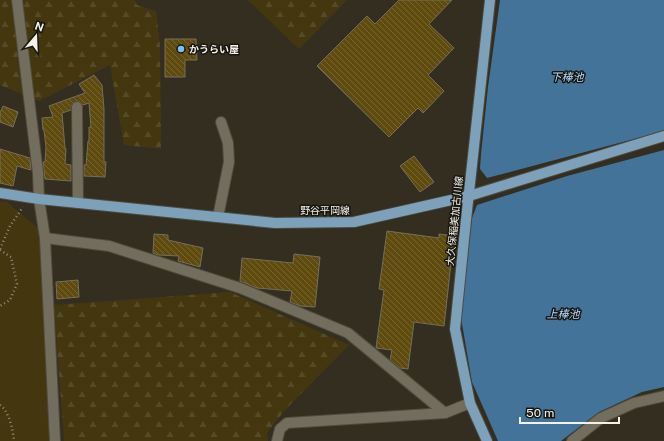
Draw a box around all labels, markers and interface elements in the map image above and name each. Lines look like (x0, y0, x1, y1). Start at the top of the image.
north arrow (16, 16, 56, 56)
text: N (33, 19, 45, 34)
place label: かうらい屋 (189, 43, 239, 55)
marker: かうらい屋 (176, 44, 186, 54)
water label: 下棒池 (551, 71, 584, 83)
street label: 大久保稲美加古川線 (443, 176, 465, 266)
street label: 野谷平岡線 (300, 204, 350, 216)
water label: 上棒池 (547, 308, 580, 320)
scale bar (520, 399, 619, 425)
text: 50 m (526, 406, 554, 420)

